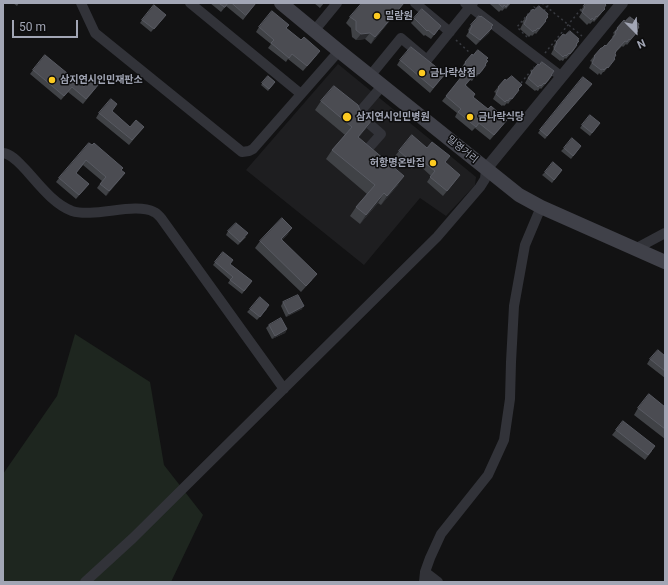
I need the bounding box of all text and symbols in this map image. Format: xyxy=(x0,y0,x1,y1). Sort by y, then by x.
place label: 밀람원 xyxy=(385,10,413,22)
marker: 밀람원 xyxy=(372,11,382,21)
scale bar xyxy=(14,12,80,38)
north arrow xyxy=(616,12,656,52)
text: 50 m xyxy=(19,20,46,34)
text: N xyxy=(635,36,647,51)
place label: 금나락상점 xyxy=(430,67,476,79)
marker: 금나락상점 xyxy=(417,68,427,78)
place label: 삼지연시인민재판소 xyxy=(60,74,143,86)
marker: 삼지연시인민재판소 xyxy=(47,75,57,85)
marker: 삼지연시인민병원 xyxy=(341,111,353,123)
place label: 삼지연시인민병원 xyxy=(356,111,430,123)
place label: 금나락식당 xyxy=(478,111,524,123)
marker: 금나락식당 xyxy=(465,112,475,122)
street label: 밀영거리 xyxy=(444,134,480,166)
place label: 허항명온반집 xyxy=(370,157,425,169)
marker: 허항명온반집 xyxy=(428,158,438,168)

